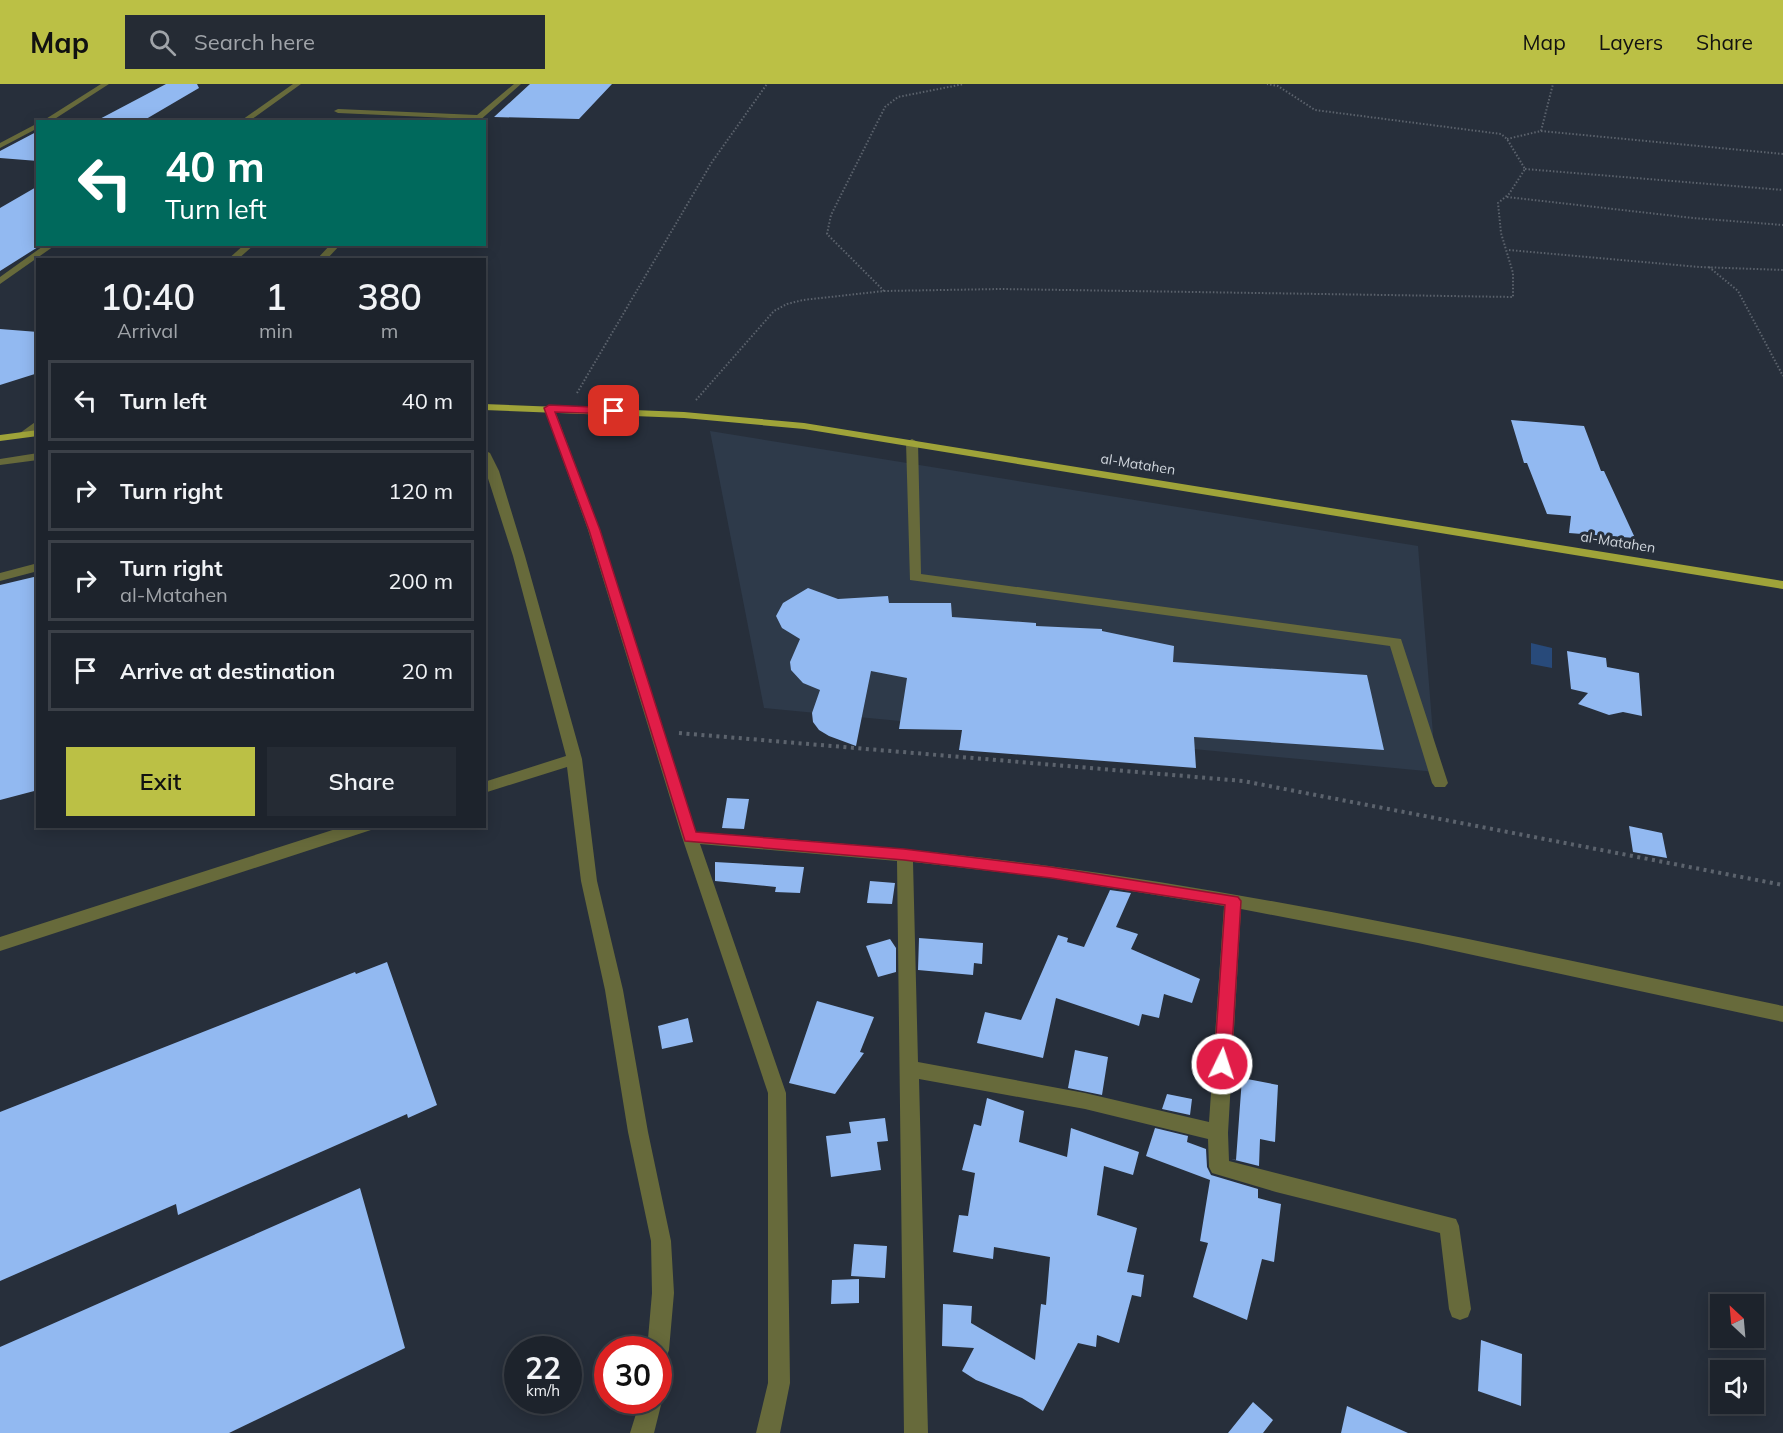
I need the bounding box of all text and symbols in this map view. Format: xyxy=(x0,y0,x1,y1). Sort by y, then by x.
search box xyxy=(125,15,545,69)
text: Map xyxy=(30,25,89,60)
icon: search xyxy=(146,26,179,59)
text: Search here xyxy=(194,28,315,56)
text: Map xyxy=(1523,29,1566,55)
text: Layers xyxy=(1599,29,1663,55)
text: Share xyxy=(1696,29,1753,55)
text: 40 m xyxy=(165,140,265,193)
icon: left xyxy=(66,144,144,222)
text: Turn left xyxy=(165,192,267,226)
text: 10:40 xyxy=(100,274,195,319)
text: 1 xyxy=(265,274,287,319)
text: 380 xyxy=(357,274,422,319)
text: Arrival xyxy=(117,318,178,343)
text: min xyxy=(259,318,293,343)
text: m xyxy=(381,318,398,343)
icon: left xyxy=(69,384,102,417)
pin xyxy=(588,385,639,436)
text: Turn left xyxy=(120,387,207,415)
text: 40 m xyxy=(402,387,453,415)
icon: arrive xyxy=(597,394,630,427)
street label: al-Matahen xyxy=(1099,449,1177,479)
icon: right xyxy=(69,474,102,507)
text: Turn right xyxy=(120,477,223,505)
text: 120 m xyxy=(388,477,453,505)
street label: al-Matahen xyxy=(1579,527,1657,557)
text: Turn right xyxy=(120,554,223,582)
icon: right xyxy=(69,564,102,597)
text: 200 m xyxy=(388,567,453,595)
text: al-Matahen xyxy=(120,582,228,607)
icon: arrive xyxy=(69,654,102,687)
text: Arrive at destination xyxy=(120,657,335,685)
text: 20 m xyxy=(402,657,453,685)
button: Exit xyxy=(66,747,255,816)
button: Share xyxy=(267,747,456,816)
position arrow xyxy=(1190,1032,1254,1096)
north arrow xyxy=(1710,1294,1764,1348)
map controls xyxy=(1710,1294,1764,1414)
speed limit sign: 30 xyxy=(594,1336,672,1414)
text: 22 xyxy=(525,1349,561,1387)
button: sound xyxy=(1710,1360,1764,1414)
text: km/h xyxy=(526,1381,560,1400)

